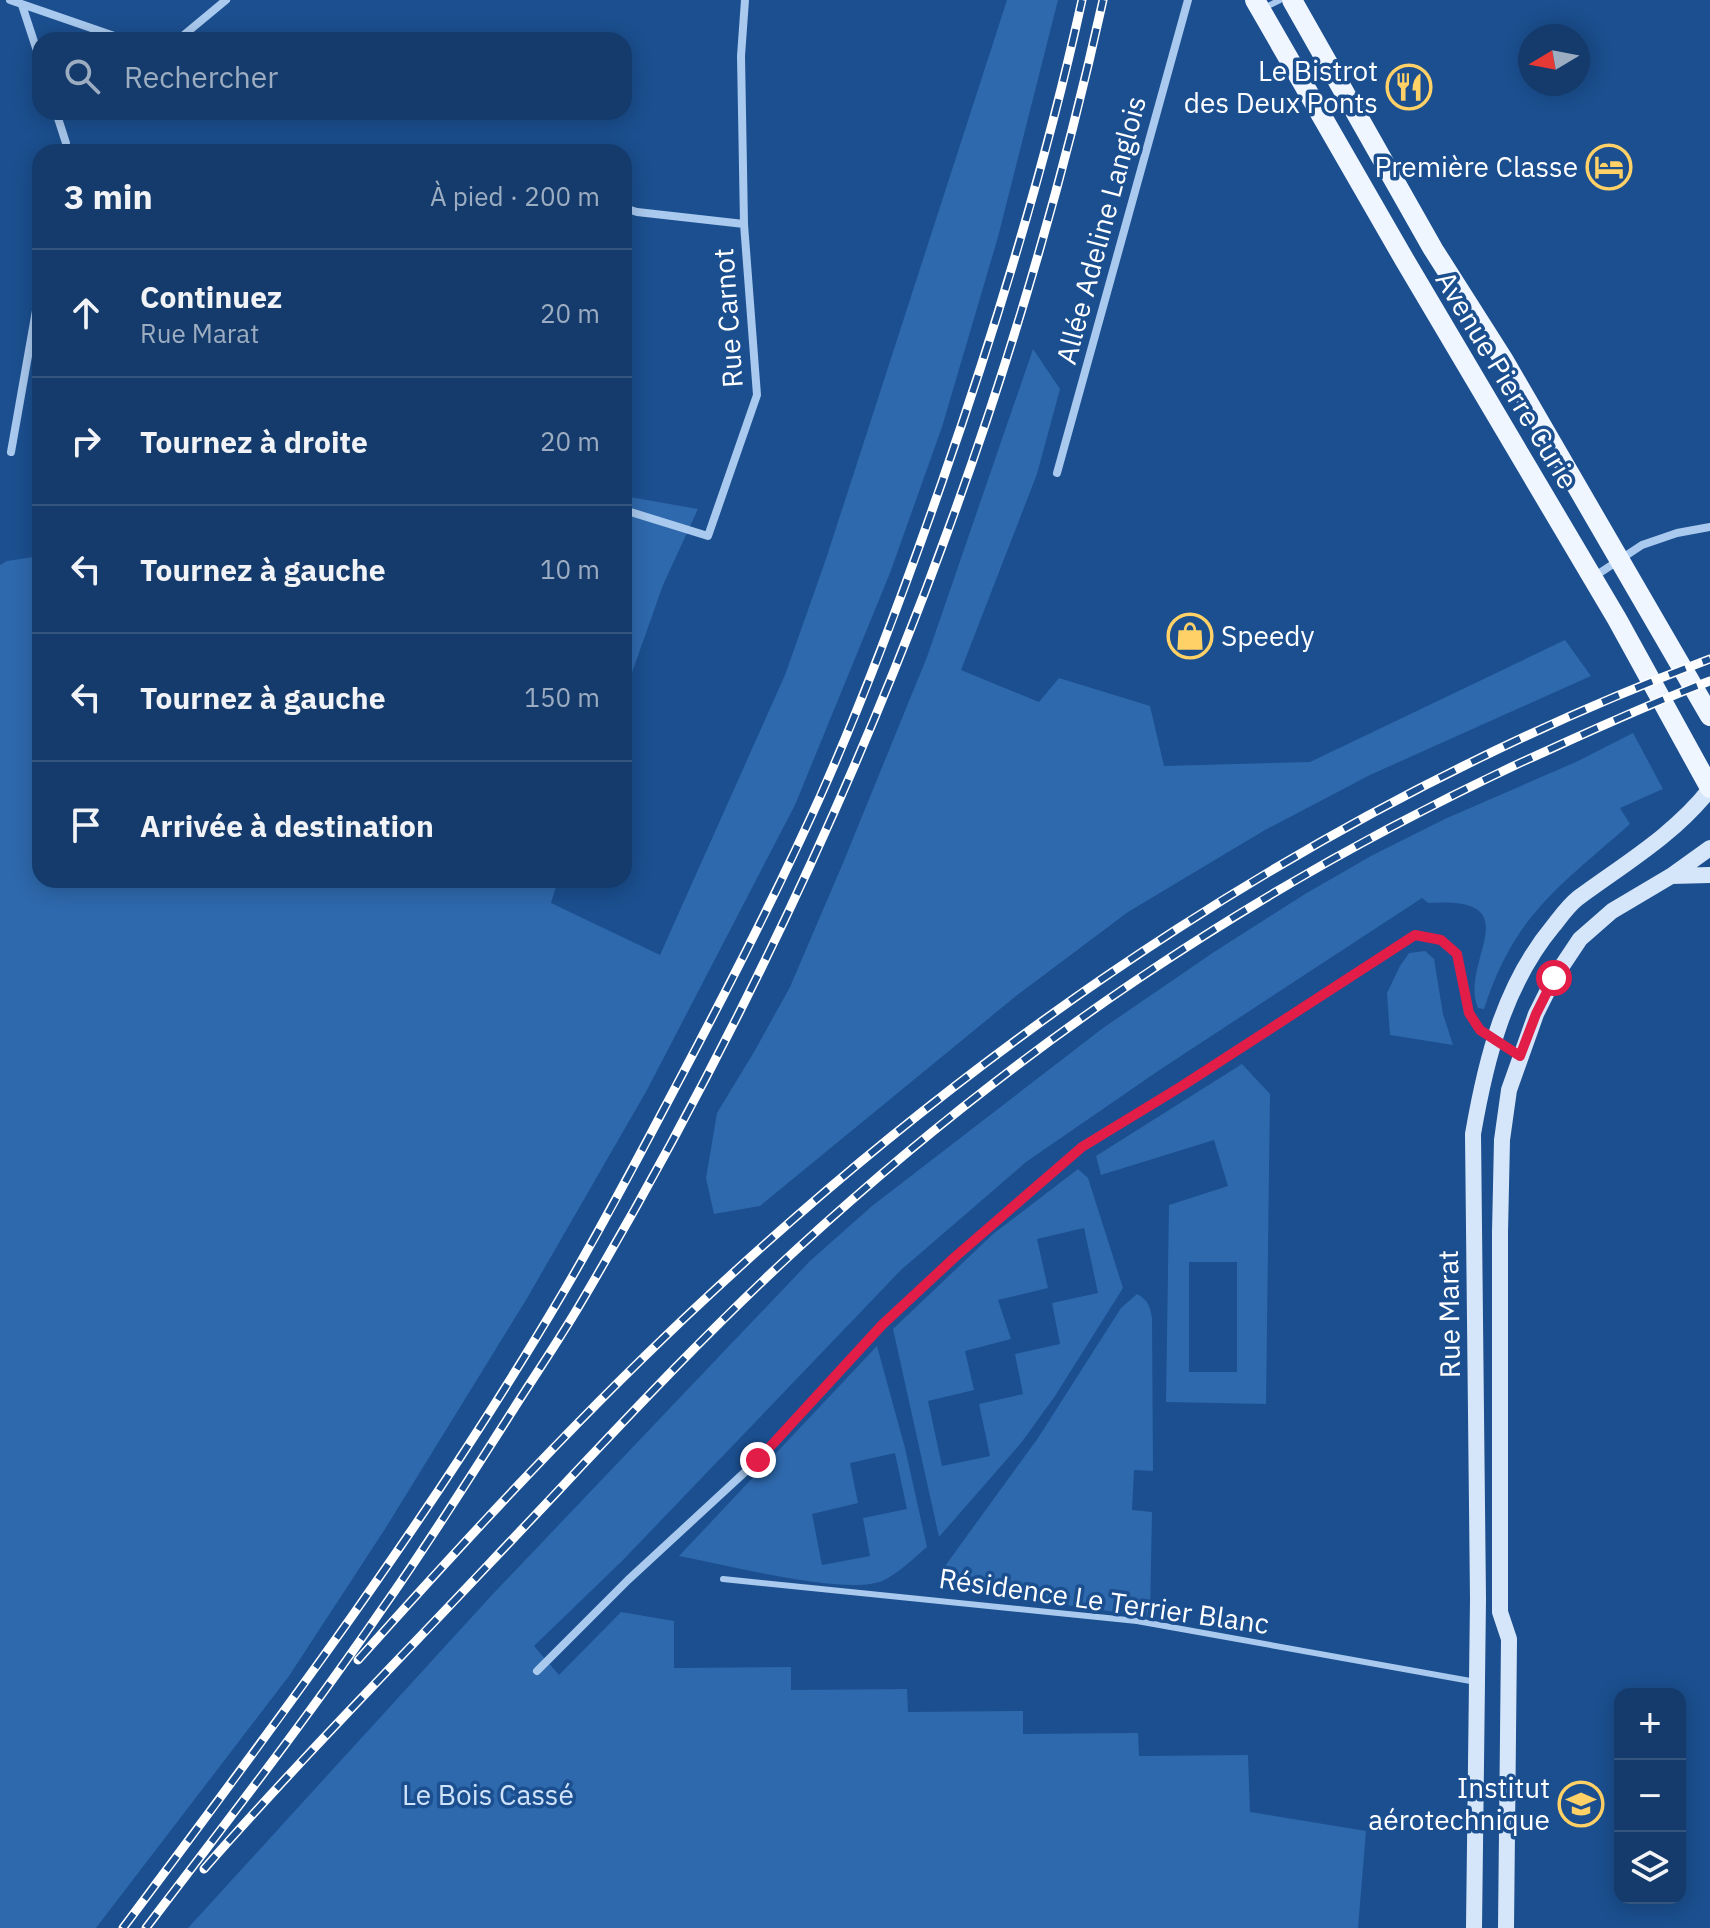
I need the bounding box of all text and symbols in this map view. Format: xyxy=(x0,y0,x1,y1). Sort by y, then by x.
north arrow xyxy=(1518,24,1590,96)
search box xyxy=(32,32,632,120)
place label: Le Bistrot des Deux Ponts xyxy=(1184,52,1378,121)
icon: search xyxy=(60,54,104,98)
text: Rechercher xyxy=(124,57,278,96)
restaurant icon: Le Bistrot des Deux Ponts xyxy=(1385,63,1433,111)
street label: Allée Adeline Langlois xyxy=(1047,92,1154,368)
hotel icon: Première Classe xyxy=(1585,143,1633,191)
place label: Première Classe xyxy=(1374,148,1578,185)
text: 3 min xyxy=(64,174,153,218)
text: À pied · 200 m xyxy=(430,179,600,213)
street label: Rue Carnot xyxy=(704,247,751,389)
street label: Avenue Pierre Curie xyxy=(1428,264,1587,495)
text: Continuez xyxy=(140,277,282,316)
icon: ahead xyxy=(64,291,108,335)
text: 20 m xyxy=(540,296,600,330)
text: Rue Marat xyxy=(140,316,259,350)
icon: right xyxy=(64,419,108,463)
text: Tournez à droite xyxy=(140,422,368,461)
text: 20 m xyxy=(540,424,600,458)
icon: left xyxy=(64,547,108,591)
text: Tournez à gauche xyxy=(140,550,386,589)
text: 10 m xyxy=(540,552,600,586)
shop icon: Speedy xyxy=(1166,612,1214,660)
place label: Speedy xyxy=(1221,617,1314,654)
icon: left xyxy=(64,675,108,719)
text: Tournez à gauche xyxy=(140,678,386,717)
text: 150 m xyxy=(524,680,600,714)
icon: arrive xyxy=(64,803,108,847)
text: Arrivée à destination xyxy=(140,806,434,845)
route start xyxy=(1536,960,1572,996)
street label: Rue Marat xyxy=(1429,1249,1468,1379)
route end xyxy=(740,1442,776,1478)
street label: Résidence Le Terrier Blanc xyxy=(937,1559,1271,1642)
map controls xyxy=(1614,1688,1686,1904)
button: + xyxy=(1614,1688,1686,1760)
button: − xyxy=(1614,1760,1686,1832)
place label: Institut aérotechnique xyxy=(1368,1769,1550,1838)
park label: Le Bois Cassé xyxy=(402,1776,574,1813)
school or university icon: Institut aérotechnique xyxy=(1557,1780,1605,1828)
button: layers xyxy=(1614,1832,1686,1904)

